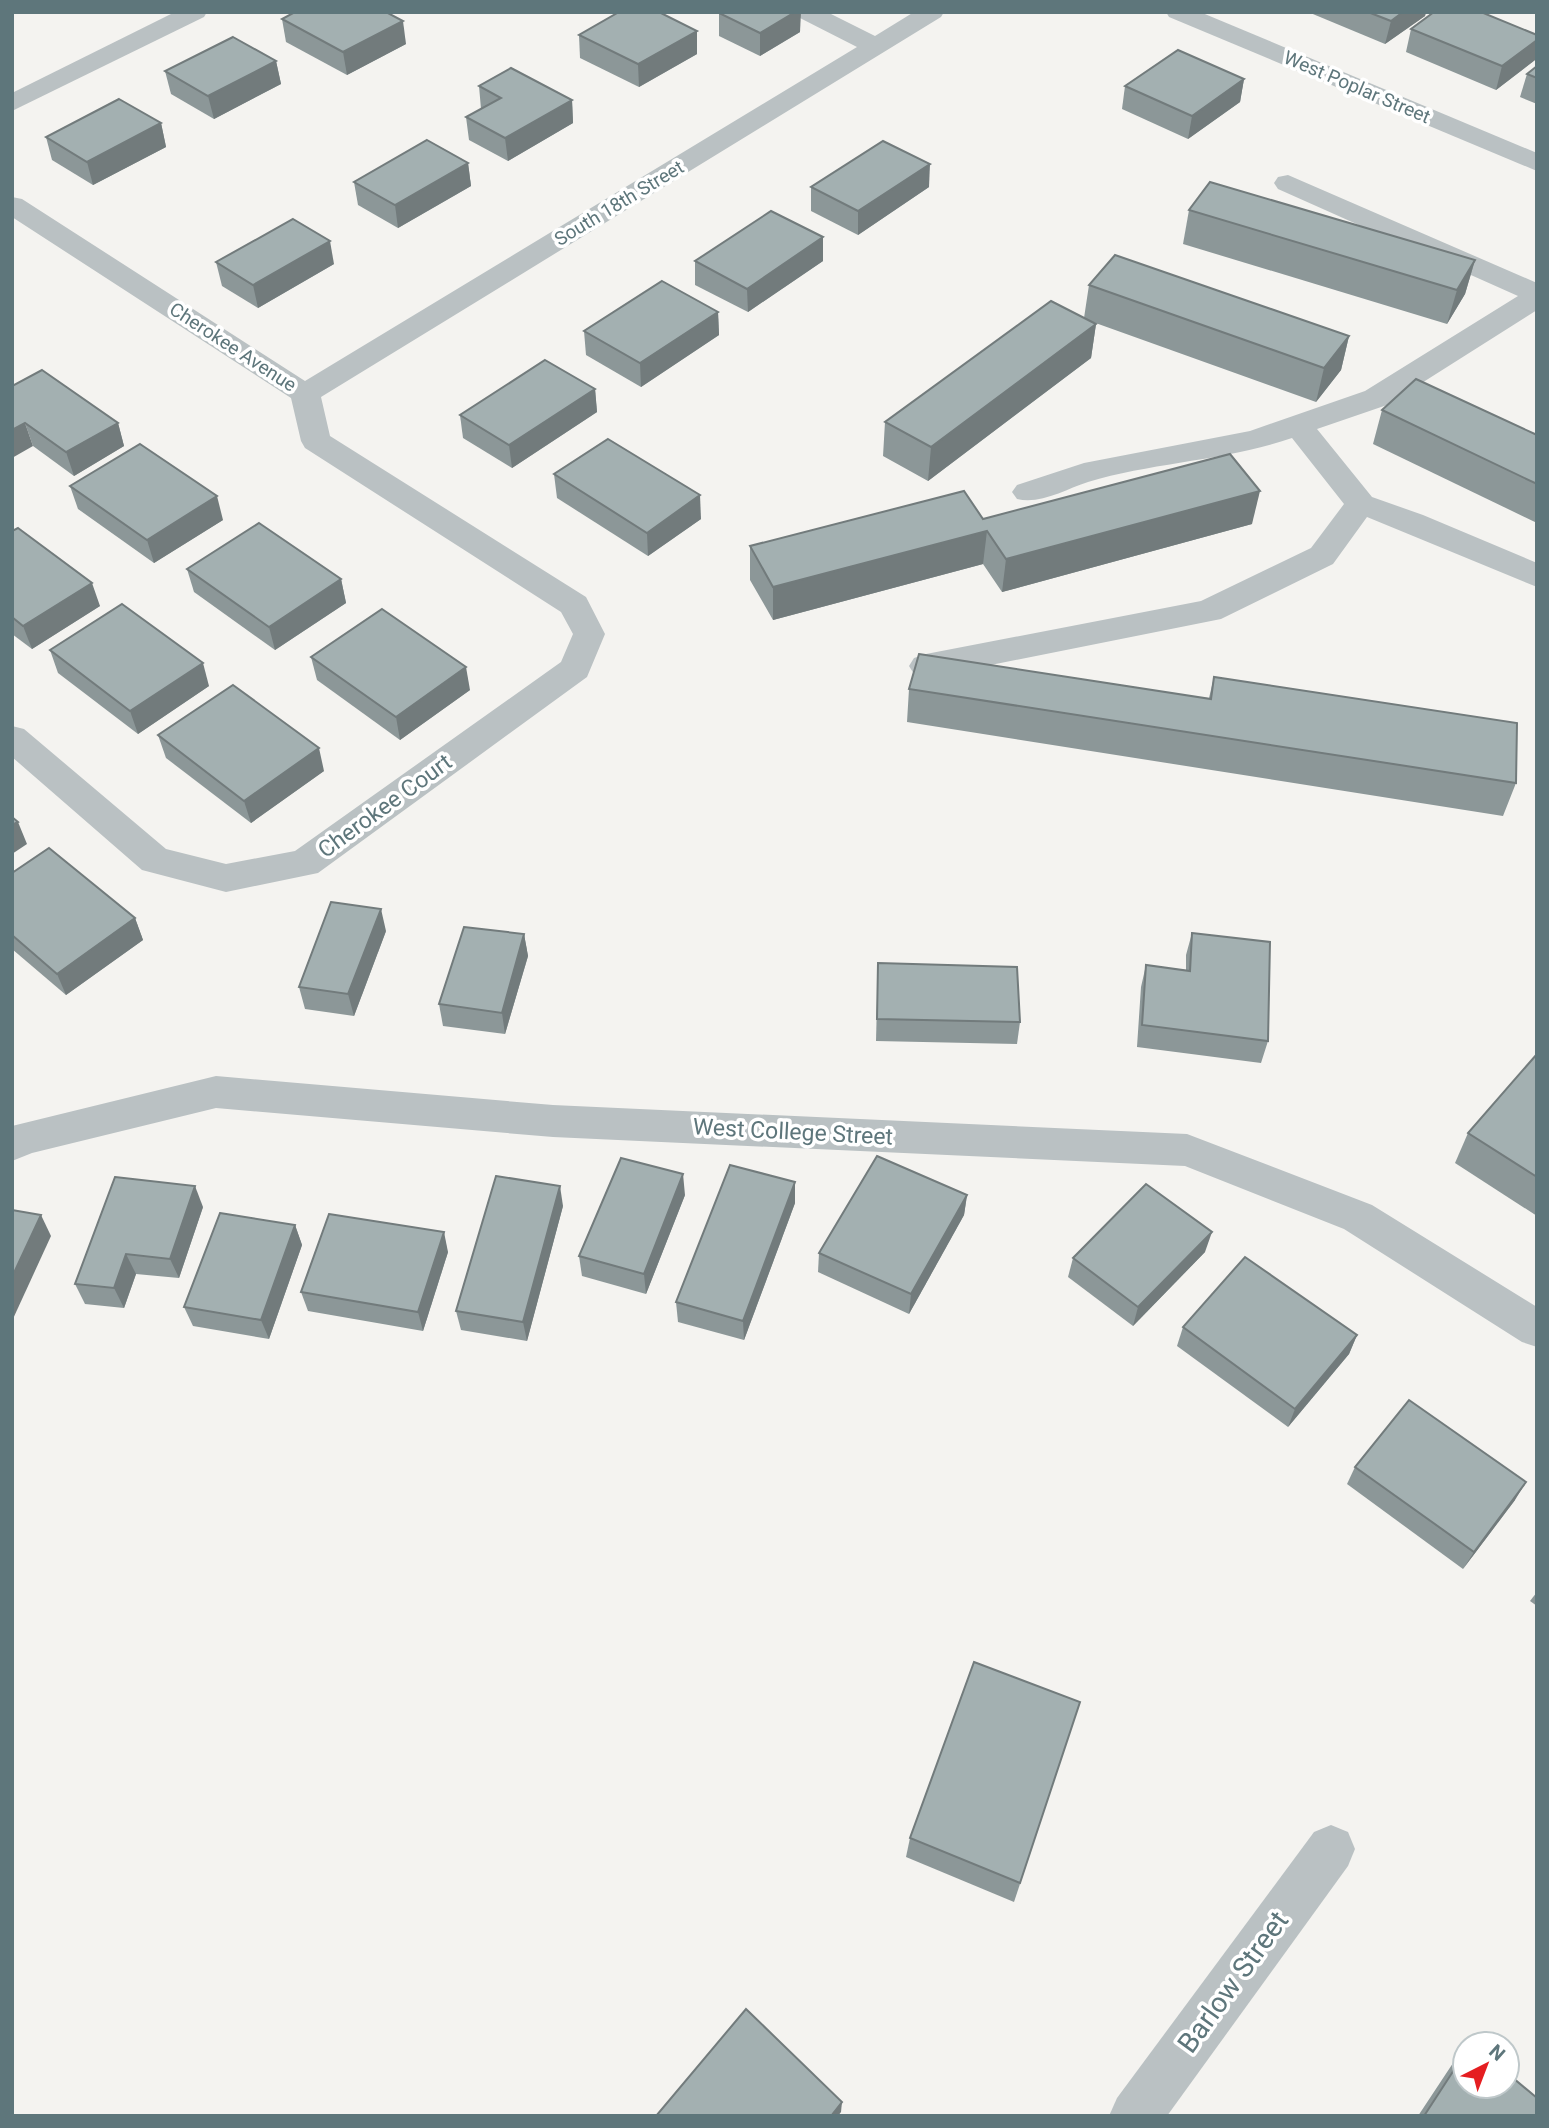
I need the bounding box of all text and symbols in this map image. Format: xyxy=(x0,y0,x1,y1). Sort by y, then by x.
street label: West Poplar Street xyxy=(1280,46,1434,128)
street label: South 18th Street xyxy=(550,155,688,251)
street label: Cherokee Avenue xyxy=(165,297,301,397)
street label: Cherokee Court xyxy=(313,748,457,864)
street label: West College Street xyxy=(692,1113,894,1151)
street label: Barlow Street xyxy=(1171,1905,1295,2059)
north arrow xyxy=(1451,2030,1521,2100)
text: N xyxy=(1484,2040,1510,2066)

